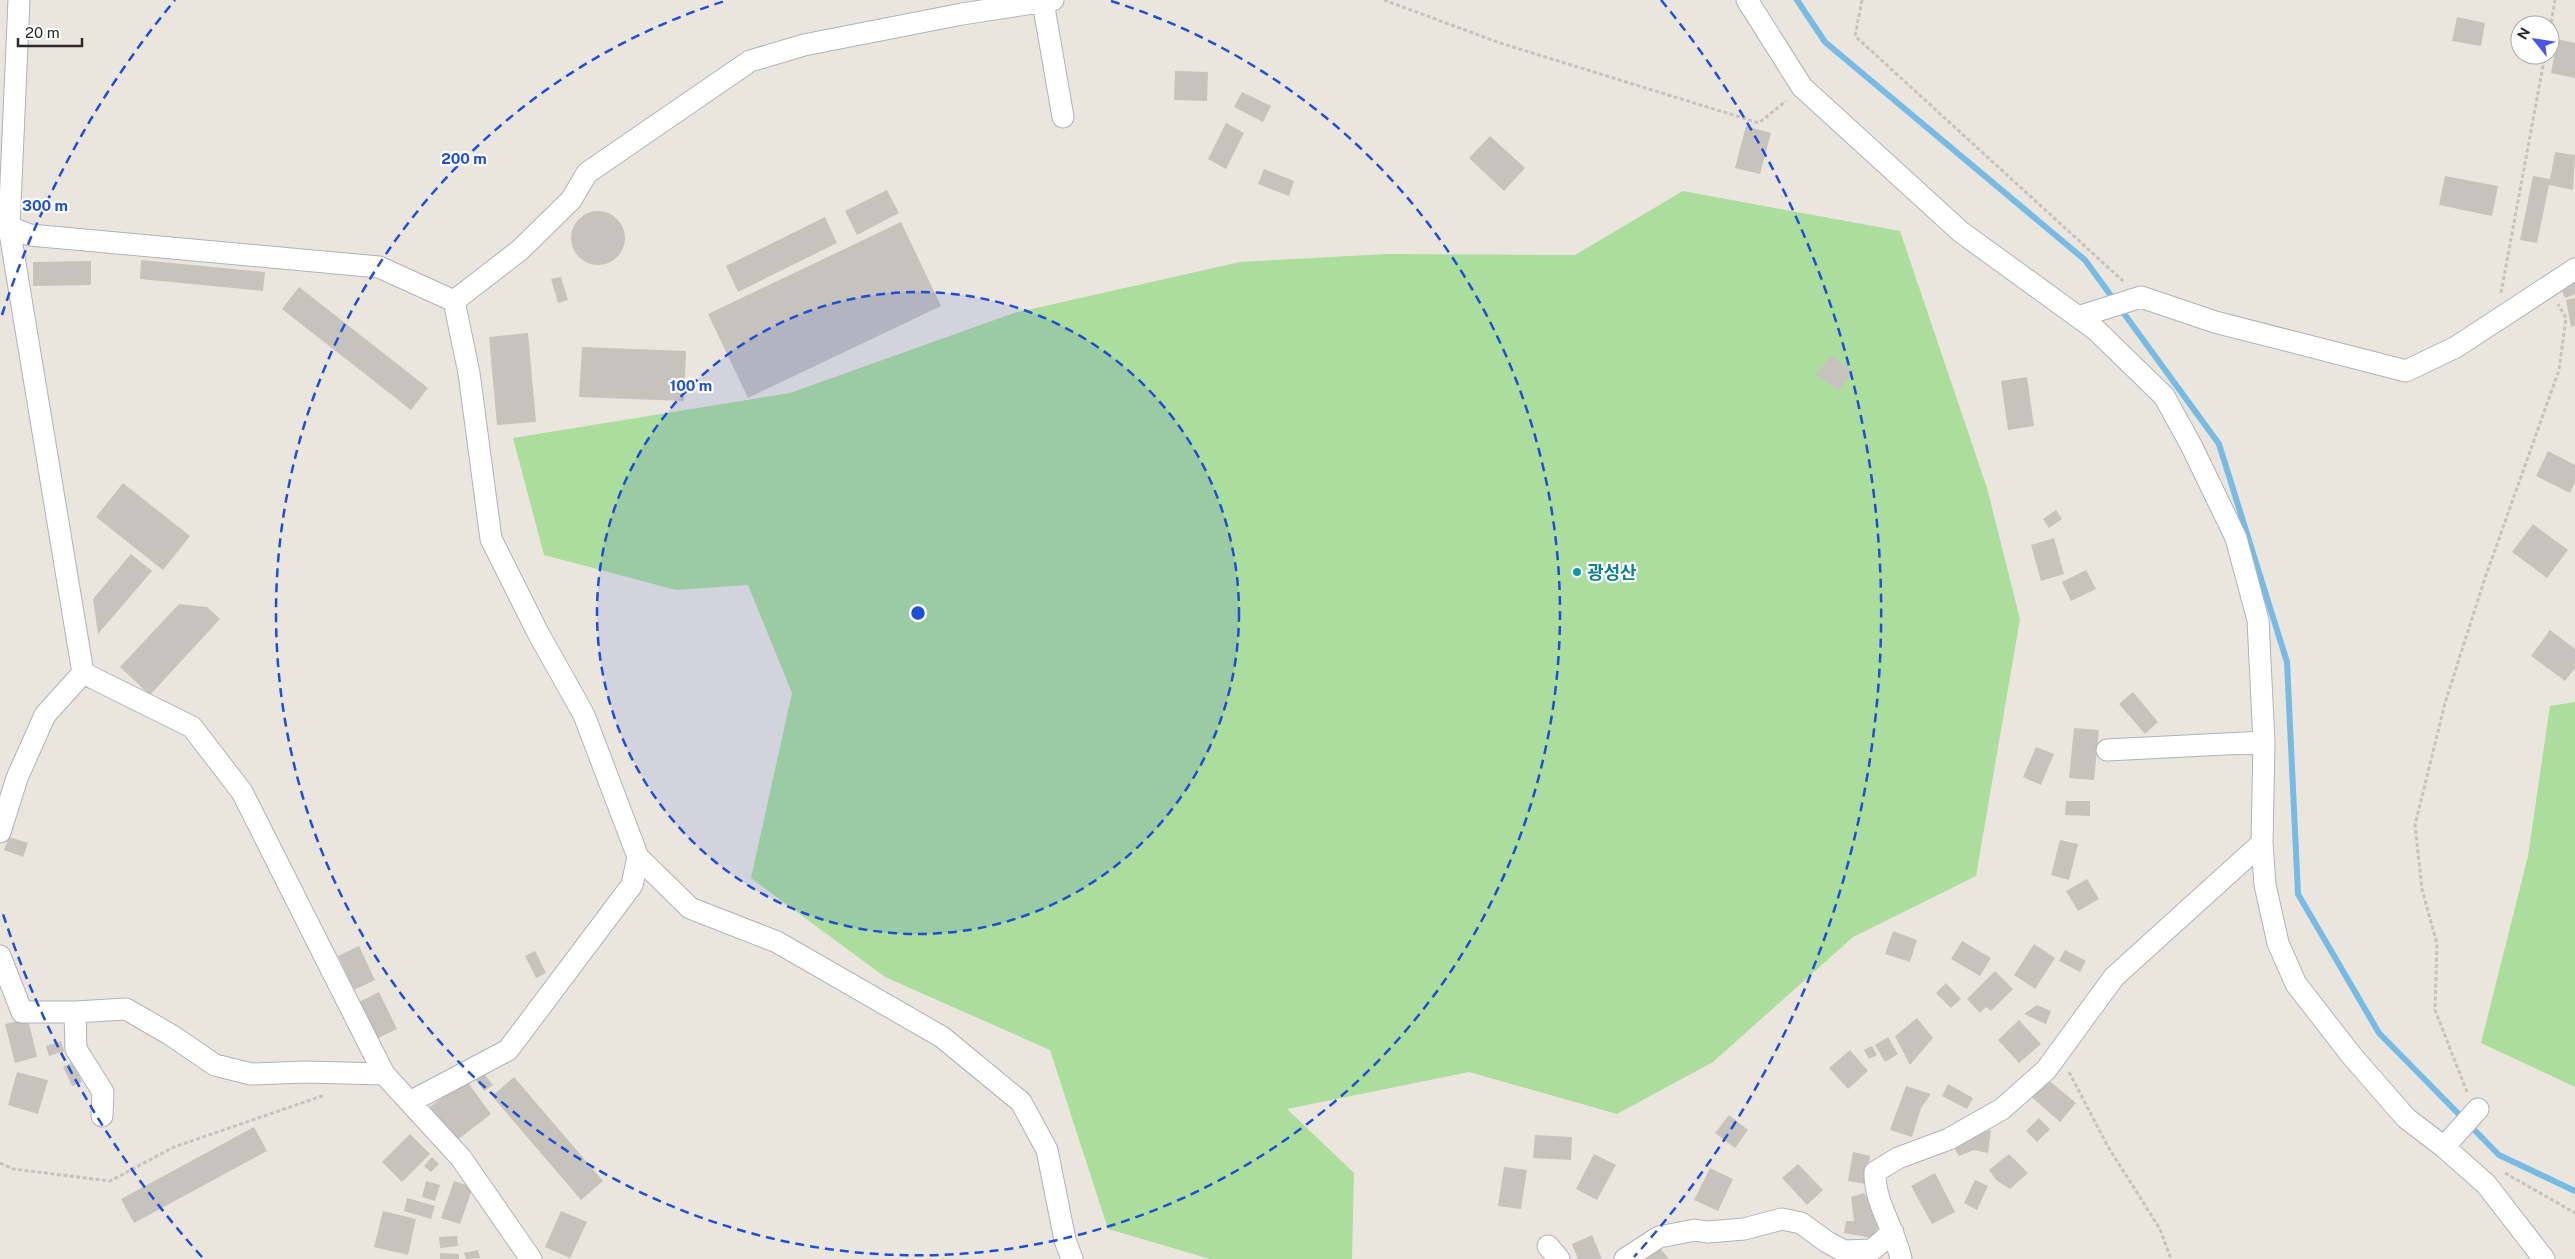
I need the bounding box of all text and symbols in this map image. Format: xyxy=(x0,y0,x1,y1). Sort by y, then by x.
scale bar xyxy=(18,15,81,47)
north arrow xyxy=(2510,15,2560,65)
text: 20 m xyxy=(25,24,60,41)
text: N xyxy=(2514,25,2533,42)
text: 200 m xyxy=(441,150,487,167)
text: 300 m xyxy=(22,197,68,214)
text: 100 m xyxy=(670,377,712,394)
place label: 광성산 xyxy=(1587,562,1637,583)
marker: 광성산 xyxy=(1571,566,1583,578)
centre of rings xyxy=(909,604,927,622)

